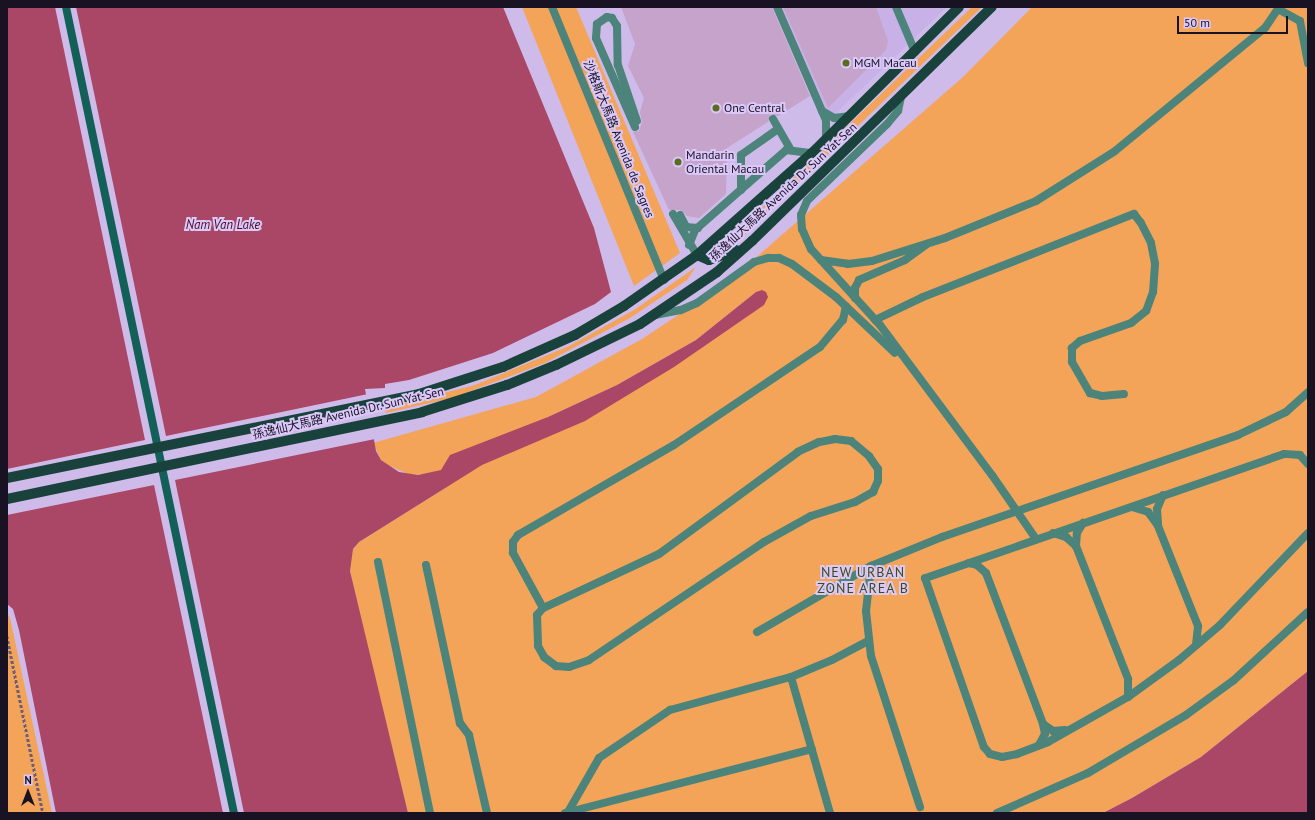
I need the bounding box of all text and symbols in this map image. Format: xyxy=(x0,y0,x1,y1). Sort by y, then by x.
scale bar xyxy=(1179,8,1290,34)
text: 50 m xyxy=(1184,15,1210,30)
place label: MGM Macau xyxy=(854,56,917,70)
street label: 沙格斯大馬路 Avenida de Sagres xyxy=(581,58,657,220)
marker: MGM Macau xyxy=(841,58,851,68)
place label: One Central xyxy=(724,101,785,115)
marker: One Central xyxy=(711,103,721,113)
street label: 孫逸仙大馬路 Avenida Dr. Sun Yat-Sen xyxy=(706,119,860,265)
place label: Mandarin Oriental Macau xyxy=(686,148,764,176)
marker: Mandarin Oriental Macau xyxy=(673,157,683,167)
water label: Nam Van Lake xyxy=(185,217,261,233)
street label: 孫逸仙大馬路 Avenida Dr. Sun Yat-Sen xyxy=(250,384,446,442)
district label: NEW URBAN ZONE AREA B xyxy=(817,564,909,596)
north arrow xyxy=(8,772,48,812)
text: N xyxy=(24,773,32,787)

